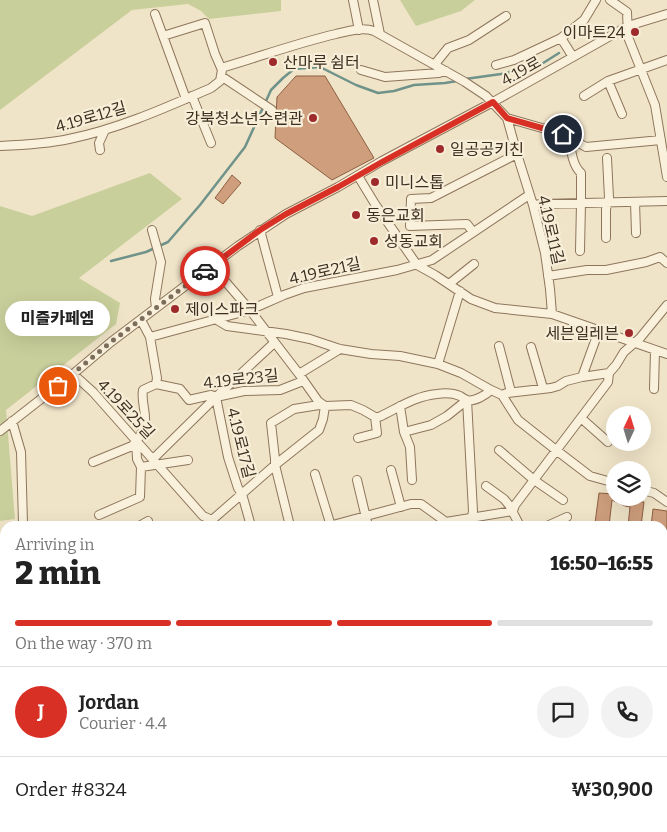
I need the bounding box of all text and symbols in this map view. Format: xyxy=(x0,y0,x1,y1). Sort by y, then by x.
place label: 이마트24 xyxy=(563,23,626,42)
marker: 이마트24 xyxy=(629,26,641,38)
street label: 4.19로 xyxy=(498,52,545,90)
place label: 산마루 쉼터 xyxy=(283,53,360,72)
marker: 산마루 쉼터 xyxy=(267,56,279,68)
street label: 4.19로12길 xyxy=(53,98,129,136)
place label: 강북청소년수련관 xyxy=(185,109,303,128)
marker: 강북청소년수련관 xyxy=(307,112,319,124)
pin xyxy=(542,113,584,155)
icon: home xyxy=(549,120,577,148)
place label: 일공공키친 xyxy=(450,140,524,159)
marker: 일공공키친 xyxy=(434,143,446,155)
place label: 미니스톱 xyxy=(385,173,444,192)
marker: 미니스톱 xyxy=(369,176,381,188)
street label: 4.19로11길 xyxy=(534,193,568,267)
place label: 동은교회 xyxy=(366,206,425,225)
marker: 동은교회 xyxy=(350,209,362,221)
place label: 성동교회 xyxy=(384,232,443,251)
marker: 성동교회 xyxy=(368,235,380,247)
courier xyxy=(180,246,230,296)
street label: 4.19로21길 xyxy=(287,254,363,288)
icon: car xyxy=(191,257,219,285)
place label: 제이스파크 xyxy=(185,300,259,319)
callout: 미즐카페엠 xyxy=(5,301,110,336)
marker: 제이스파크 xyxy=(169,303,181,315)
text: 미즐카페엠 xyxy=(21,309,94,328)
place label: 세븐일레븐 xyxy=(545,324,619,343)
marker: 세븐일레븐 xyxy=(623,327,635,339)
pin xyxy=(37,365,79,407)
street label: 4.19로23길 xyxy=(203,366,279,392)
icon: bag xyxy=(44,372,72,400)
street label: 4.19로25길 xyxy=(94,375,158,443)
street label: 4.19로17길 xyxy=(223,406,259,480)
north arrow xyxy=(606,406,651,451)
map controls xyxy=(606,406,651,506)
button: layers xyxy=(606,461,651,506)
text: Arriving in xyxy=(15,535,94,554)
text: 16:50–16:55 xyxy=(550,552,653,575)
text: 2 min xyxy=(15,554,101,592)
text: On the way · 370 m xyxy=(15,634,152,653)
button: chat xyxy=(537,686,589,738)
button: phone xyxy=(601,686,653,738)
text: Jordan xyxy=(79,691,139,714)
text: J xyxy=(38,700,44,723)
text: Courier · 4.4 xyxy=(79,714,167,733)
text: Order #8324 xyxy=(15,778,127,801)
text: ₩30,900 xyxy=(572,778,653,801)

